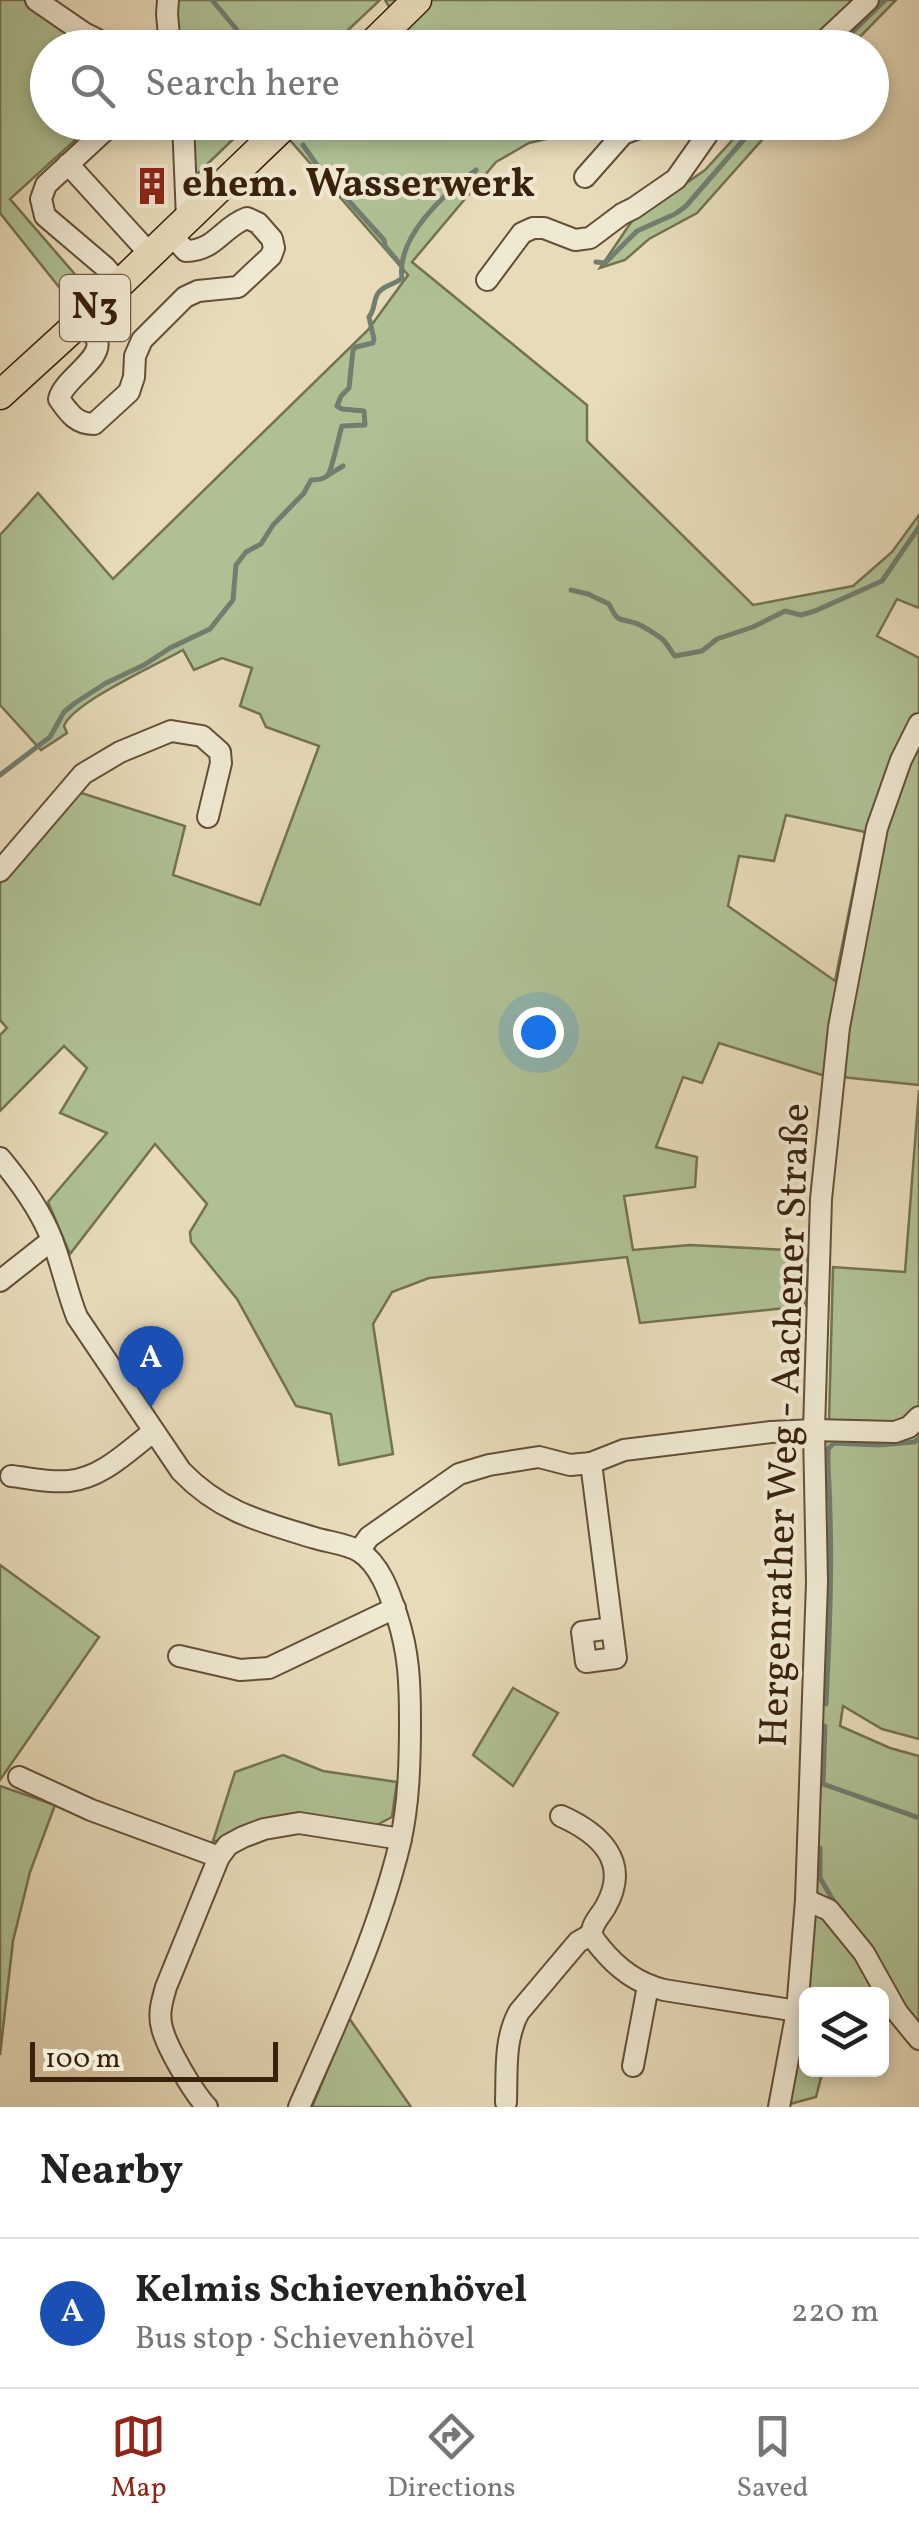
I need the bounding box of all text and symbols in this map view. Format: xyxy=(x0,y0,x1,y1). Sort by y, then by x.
search box xyxy=(30,30,889,140)
icon: search xyxy=(65,58,120,113)
text: Search here xyxy=(145,59,340,112)
place label: ehem. Wasserwerk xyxy=(182,158,535,214)
building icon: ehem. Wasserwerk xyxy=(131,165,173,207)
road number: N3 xyxy=(60,275,130,341)
your location xyxy=(513,1007,564,1058)
street label: Hergenrather Weg - Aachener Straße xyxy=(748,1102,826,1748)
pin: A xyxy=(118,1326,184,1408)
map controls xyxy=(799,1987,889,2077)
button: layers xyxy=(799,1987,889,2077)
scale bar xyxy=(30,2037,278,2082)
text: 100 m xyxy=(45,2040,120,2079)
text: Nearby xyxy=(40,2143,183,2202)
text: Kelmis Schievenhövel xyxy=(135,2265,527,2318)
text: A xyxy=(61,2291,84,2335)
text: 220 m xyxy=(791,2291,879,2335)
text: Bus stop · Schievenhövel xyxy=(135,2318,475,2362)
tab: Map xyxy=(110,2409,166,2508)
tab: Directions xyxy=(387,2409,516,2508)
tab: Saved xyxy=(736,2409,809,2508)

